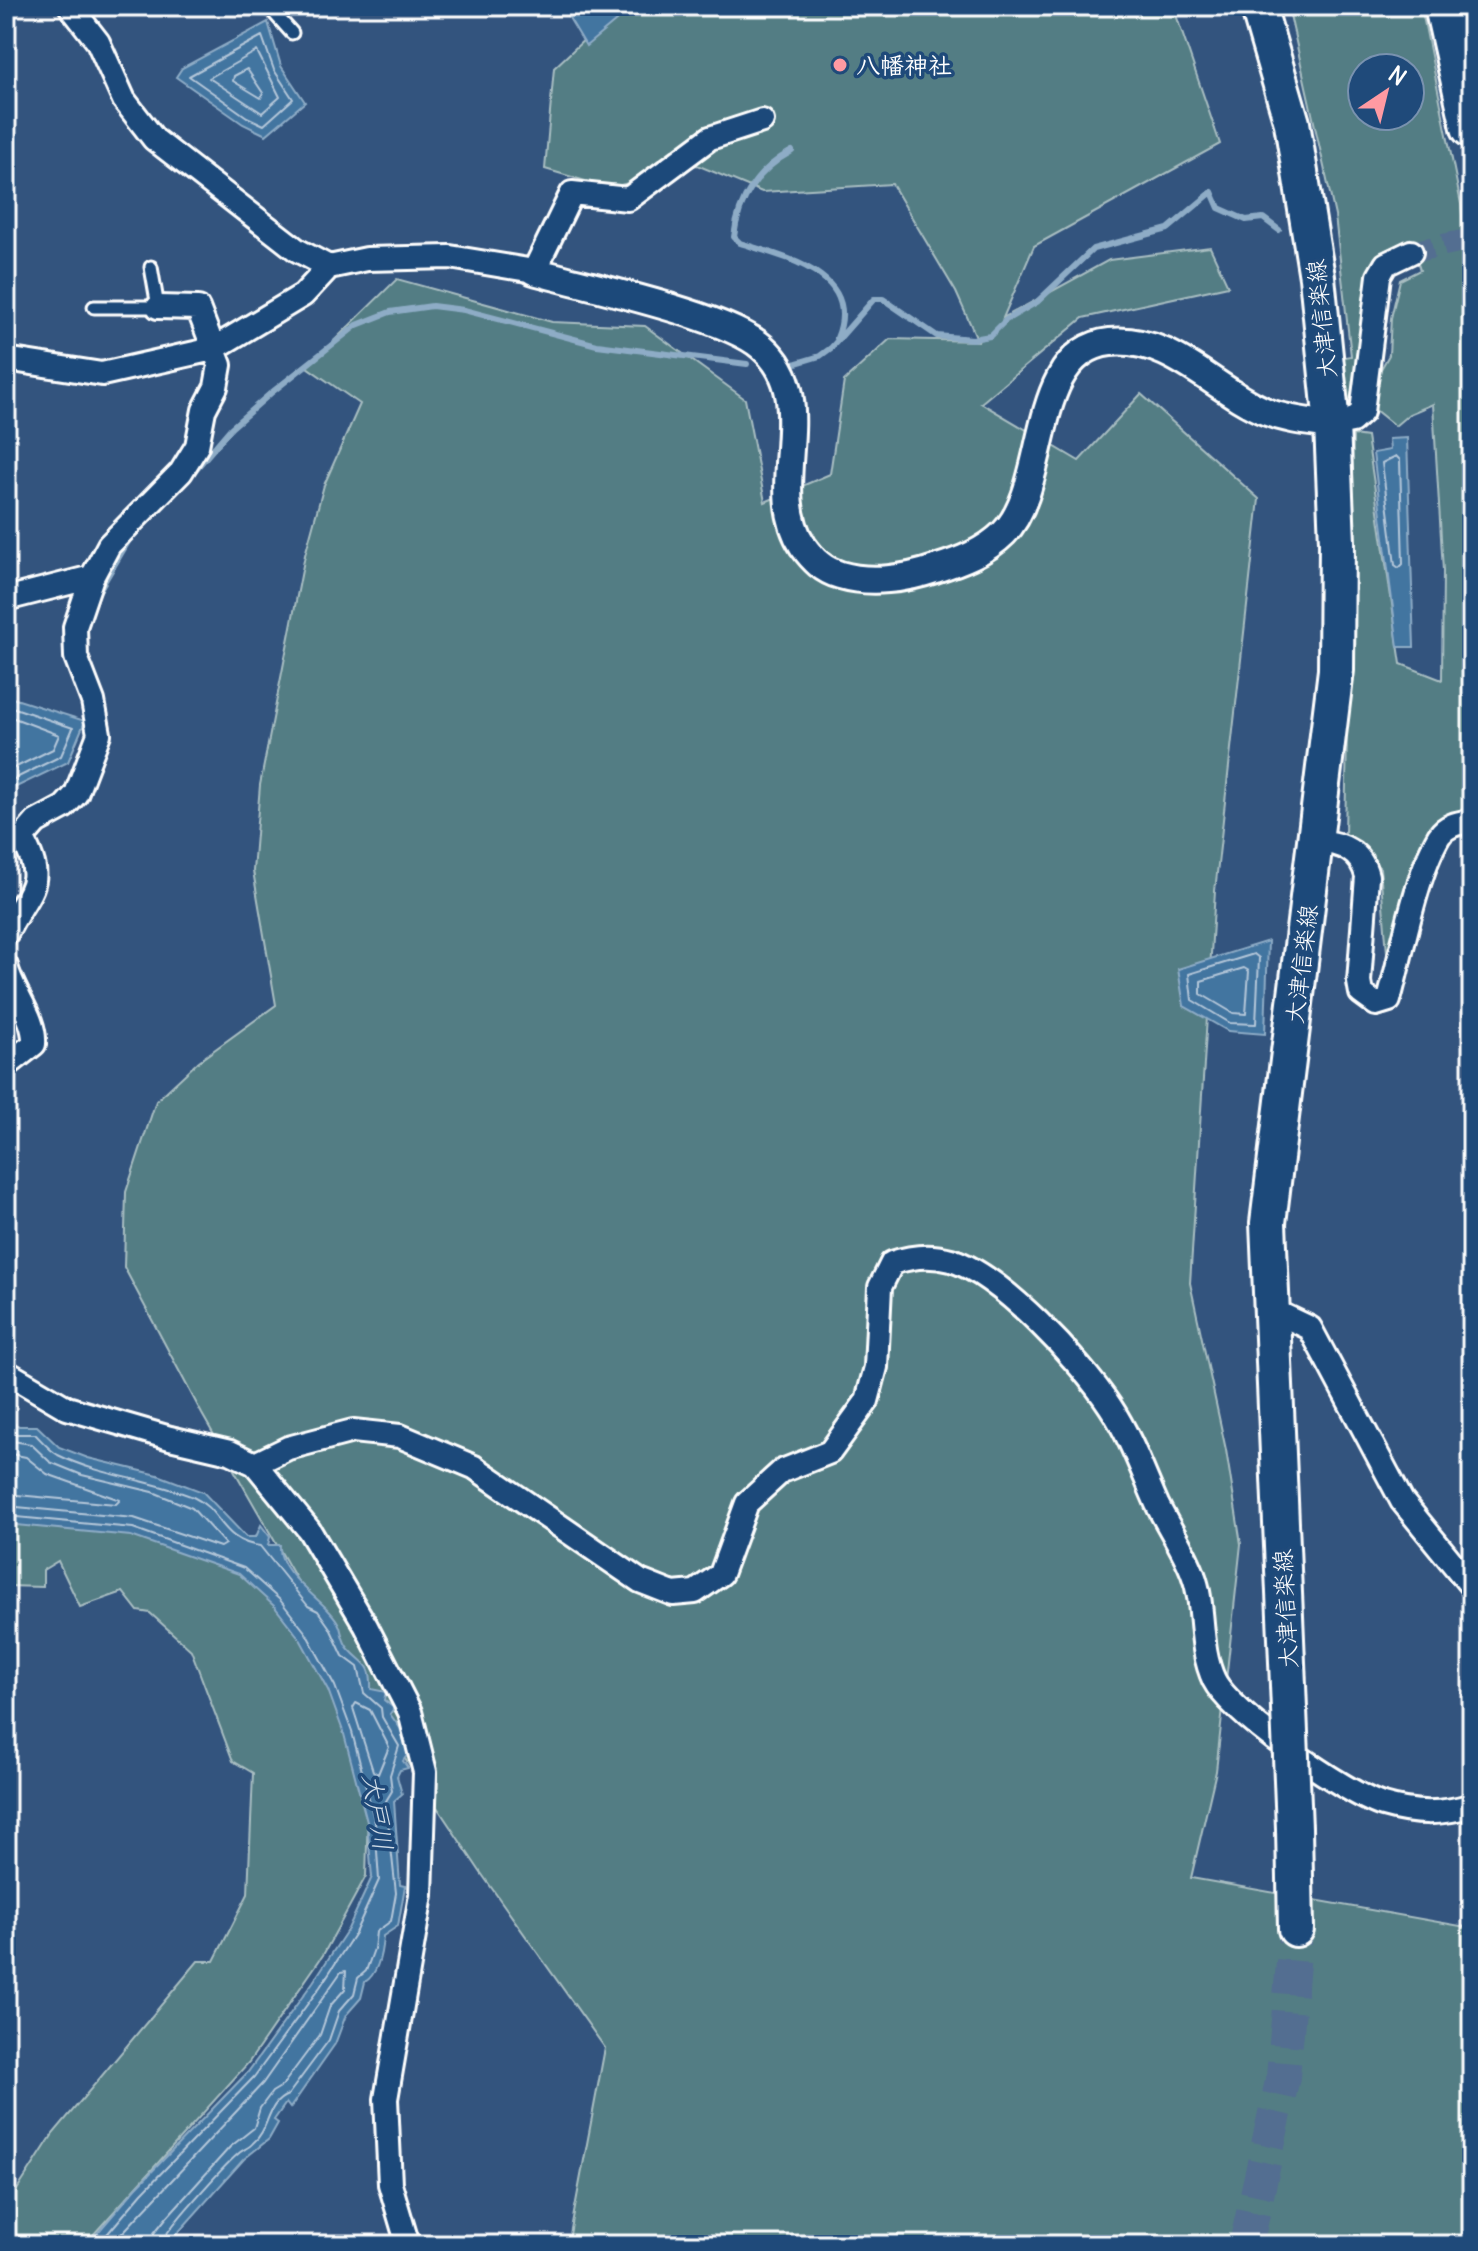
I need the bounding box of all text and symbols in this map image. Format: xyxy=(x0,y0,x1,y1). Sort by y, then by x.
place label: 八幡神社 xyxy=(856,50,952,80)
north arrow xyxy=(1346,52,1426,132)
marker: 八幡神社 xyxy=(831,56,849,74)
text: N xyxy=(1383,60,1412,91)
street label: 大津信楽線 xyxy=(1300,258,1342,380)
street label: 大津信楽線 xyxy=(1279,903,1323,1025)
street label: 大津信楽線 xyxy=(1267,1548,1303,1670)
water label: 大戸川 xyxy=(356,1771,400,1853)

